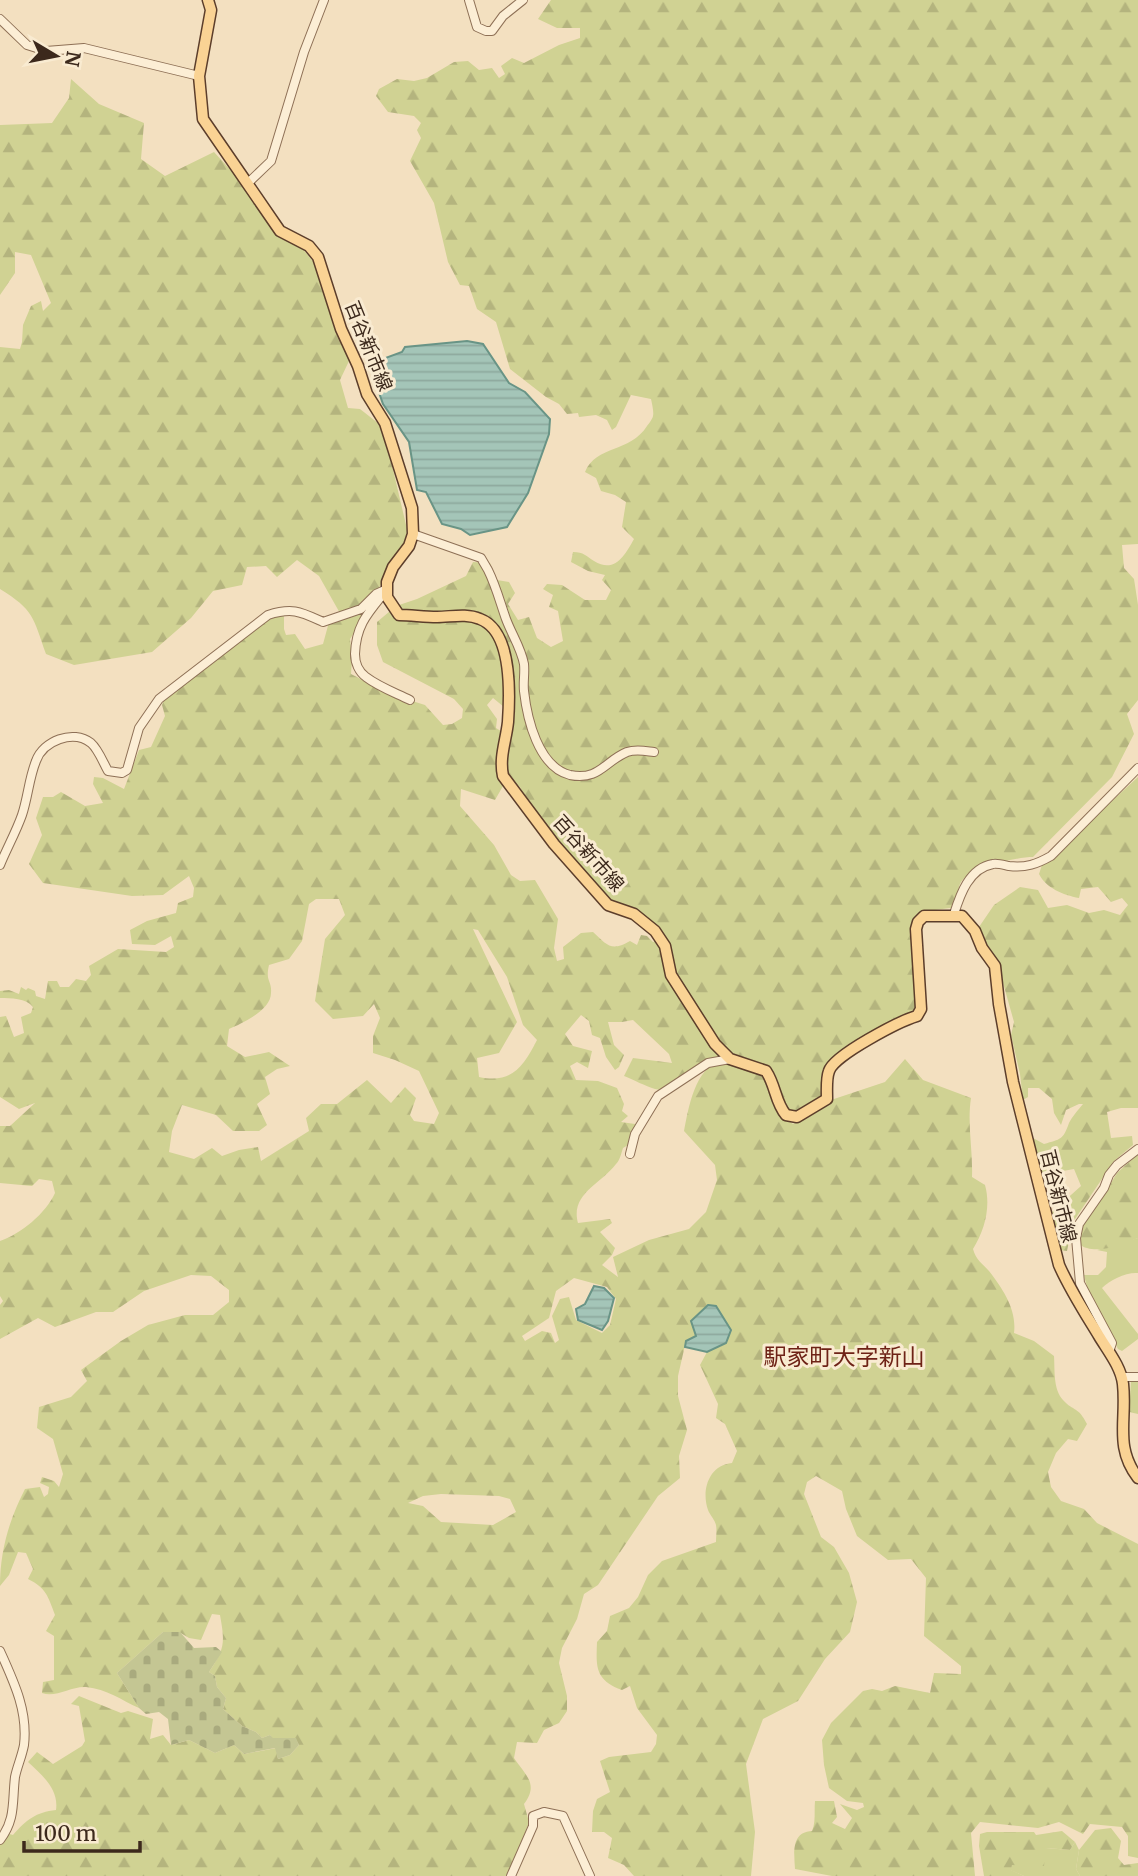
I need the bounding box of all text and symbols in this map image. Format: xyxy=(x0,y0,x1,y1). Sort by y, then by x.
north arrow xyxy=(21,21,91,91)
text: N xyxy=(60,49,86,68)
street label: 百谷新市線 xyxy=(340,297,398,395)
street label: 百谷新市線 xyxy=(548,810,630,896)
street label: 百谷新市線 xyxy=(1036,1147,1082,1245)
district label: 駅家町大字新山 xyxy=(764,1342,925,1371)
scale bar xyxy=(24,1810,140,1854)
text: 100 m xyxy=(35,1820,97,1847)

